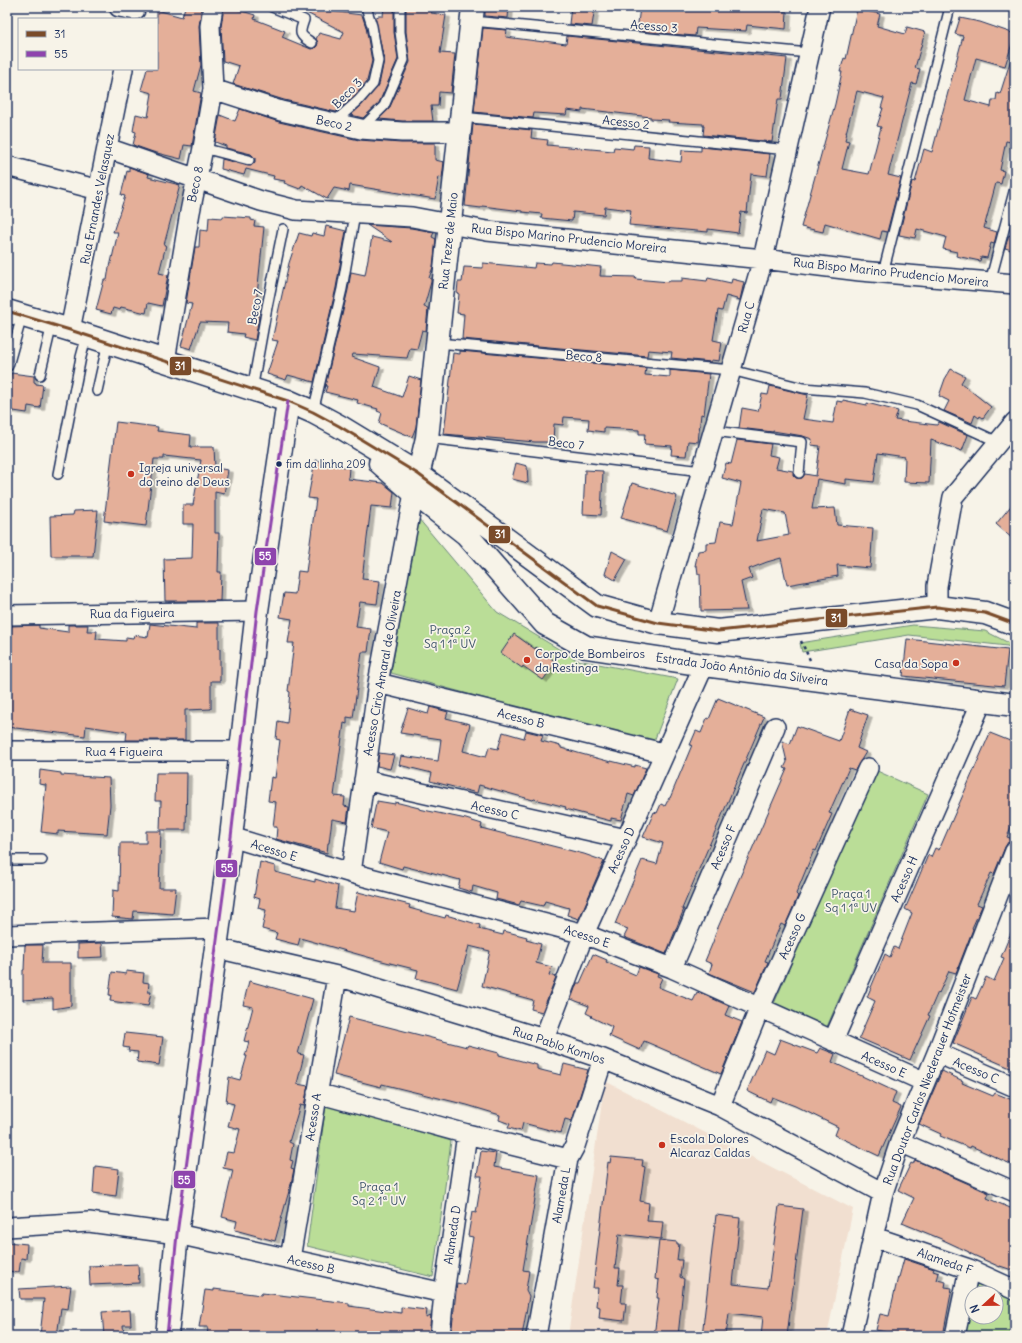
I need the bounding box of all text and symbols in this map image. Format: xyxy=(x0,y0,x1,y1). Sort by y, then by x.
street label: Acesso 3 xyxy=(630,16,678,36)
legend xyxy=(18,18,158,70)
text: 31 xyxy=(54,26,65,41)
text: 55 xyxy=(54,46,68,61)
street label: Beco 3 xyxy=(329,75,365,111)
street label: Beco 2 xyxy=(315,112,354,134)
street label: Acesso 2 xyxy=(602,112,651,132)
street label: Rua Ernandes Velasquez xyxy=(77,132,117,266)
street label: Beco 8 xyxy=(184,164,206,204)
street label: Rua Treze de Maio xyxy=(435,191,461,290)
street label: Rua Bispo Marino Prudencio Moreira xyxy=(470,220,668,256)
street label: Rua Bispo Marino Prudencio Moreira xyxy=(792,254,990,290)
street label: Beco 7 xyxy=(244,288,266,326)
street label: Rua C xyxy=(734,299,758,335)
street label: Beco 8 xyxy=(565,347,603,365)
line badge: 31 xyxy=(169,356,192,376)
text: 31 xyxy=(175,359,185,373)
street label: Beco 7 xyxy=(547,433,585,453)
place label: fim da linha 209 xyxy=(286,457,366,471)
marker: fim da linha 209 xyxy=(274,459,284,469)
place label: Igreja universal do reino de Deus xyxy=(139,460,230,489)
marker: Igreja universal do reino de Deus xyxy=(126,469,136,479)
line badge: 31 xyxy=(488,525,511,544)
text: 31 xyxy=(495,527,505,541)
line badge: 55 xyxy=(254,547,277,566)
text: 55 xyxy=(259,549,271,563)
street label: Acesso Cirio Amaral de Oliveira xyxy=(360,589,404,757)
street label: Rua da Figueira xyxy=(89,605,175,621)
line badge: 31 xyxy=(825,608,848,628)
text: 31 xyxy=(831,611,841,625)
park label: Praça 2 Sq 1 1ª UV xyxy=(424,622,477,651)
place label: Corpo de Bombeiros da Restinga xyxy=(535,646,645,675)
street label: Estrada João Antônio da Silveira xyxy=(655,649,829,689)
marker: Corpo de Bombeiros da Restinga xyxy=(522,655,532,665)
place label: Casa da Sopa xyxy=(874,656,948,671)
marker: Casa da Sopa xyxy=(951,658,961,668)
street label: Acesso B xyxy=(496,705,546,731)
street label: Rua 4 Figueira xyxy=(85,744,163,759)
street label: Acesso C xyxy=(470,797,520,823)
street label: Acesso F xyxy=(707,822,739,872)
street label: Acesso D xyxy=(604,825,638,875)
street label: Acesso E xyxy=(249,836,299,864)
street label: Acesso H xyxy=(887,853,921,905)
line badge: 55 xyxy=(215,859,238,878)
text: 55 xyxy=(221,861,233,875)
park label: Praça 1 Sq 1 1ª UV xyxy=(825,886,878,915)
street label: Acesso G xyxy=(775,910,809,962)
street label: Acesso E xyxy=(562,922,612,950)
street label: Rua Doutor Carlos Niederauer Hofmeister xyxy=(880,971,974,1187)
street label: Rua Pablo Komlos xyxy=(511,1023,607,1067)
street label: Acesso E xyxy=(859,1047,909,1081)
street label: Acesso C xyxy=(951,1054,1001,1086)
street label: Acesso A xyxy=(302,1092,324,1142)
place label: Escola Dolores Alcaraz Caldas xyxy=(670,1131,750,1160)
marker: Escola Dolores Alcaraz Caldas xyxy=(657,1140,667,1150)
street label: Alameda L xyxy=(549,1165,573,1225)
line badge: 55 xyxy=(173,1170,196,1189)
text: 55 xyxy=(178,1173,190,1187)
park label: Praça 1 Sq 2 1ª UV xyxy=(352,1179,406,1208)
street label: Alameda D xyxy=(440,1204,464,1266)
street label: Alameda F xyxy=(915,1245,975,1278)
street label: Acesso B xyxy=(286,1251,336,1277)
north arrow xyxy=(964,1285,1004,1325)
text: N xyxy=(967,1303,983,1315)

